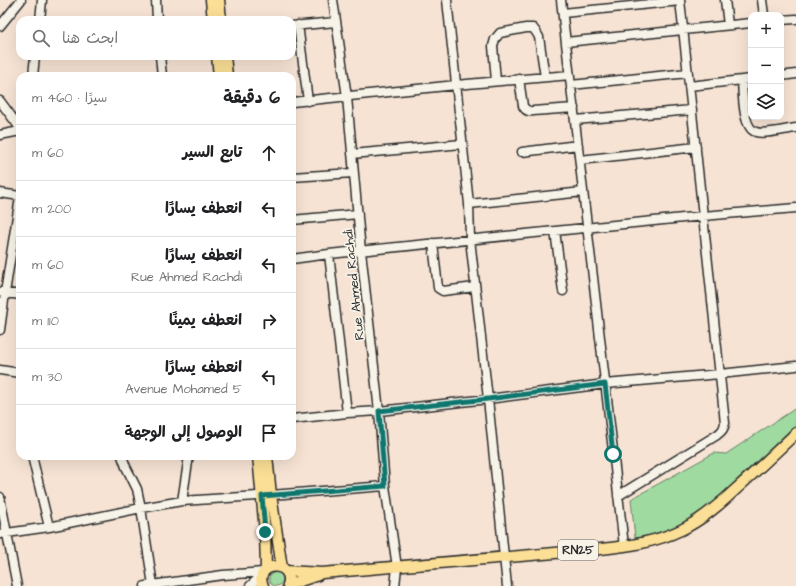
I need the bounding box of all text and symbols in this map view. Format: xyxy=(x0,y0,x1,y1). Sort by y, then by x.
map controls xyxy=(748,12,784,120)
button: + xyxy=(748,12,784,48)
search box xyxy=(16,16,296,60)
icon: search xyxy=(30,27,52,49)
text: ابحث هنا xyxy=(62,28,118,49)
button: − xyxy=(748,48,784,84)
button: layers xyxy=(748,84,784,120)
text: 6 دقيقة xyxy=(223,86,280,110)
text: سيرًا · 460 m xyxy=(32,89,107,107)
text: تابع السير xyxy=(183,142,242,163)
icon: ahead xyxy=(258,142,280,164)
text: 60 m xyxy=(32,144,64,162)
text: انعطف يسارًا xyxy=(165,198,242,219)
icon: left xyxy=(258,198,280,220)
text: 200 m xyxy=(32,200,71,218)
street label: Rue Ahmed Rachdi xyxy=(339,229,369,341)
text: انعطف يسارًا xyxy=(165,245,242,266)
icon: left xyxy=(258,254,280,276)
text: 60 m xyxy=(32,256,64,274)
text: Rue Ahmed Rachdi xyxy=(131,268,242,286)
text: انعطف يمينًا xyxy=(169,310,242,331)
icon: right xyxy=(258,310,280,332)
text: 110 m xyxy=(32,312,59,330)
text: انعطف يسارًا xyxy=(165,357,242,378)
icon: left xyxy=(258,366,280,388)
text: 30 m xyxy=(32,368,62,386)
text: Avenue Mohamed 5 xyxy=(125,380,242,398)
text: الوصول إلى الوجهة xyxy=(125,422,242,443)
icon: arrive xyxy=(258,422,280,444)
route start xyxy=(604,445,622,463)
route end xyxy=(256,523,274,541)
road number: RN25 xyxy=(558,540,598,560)

